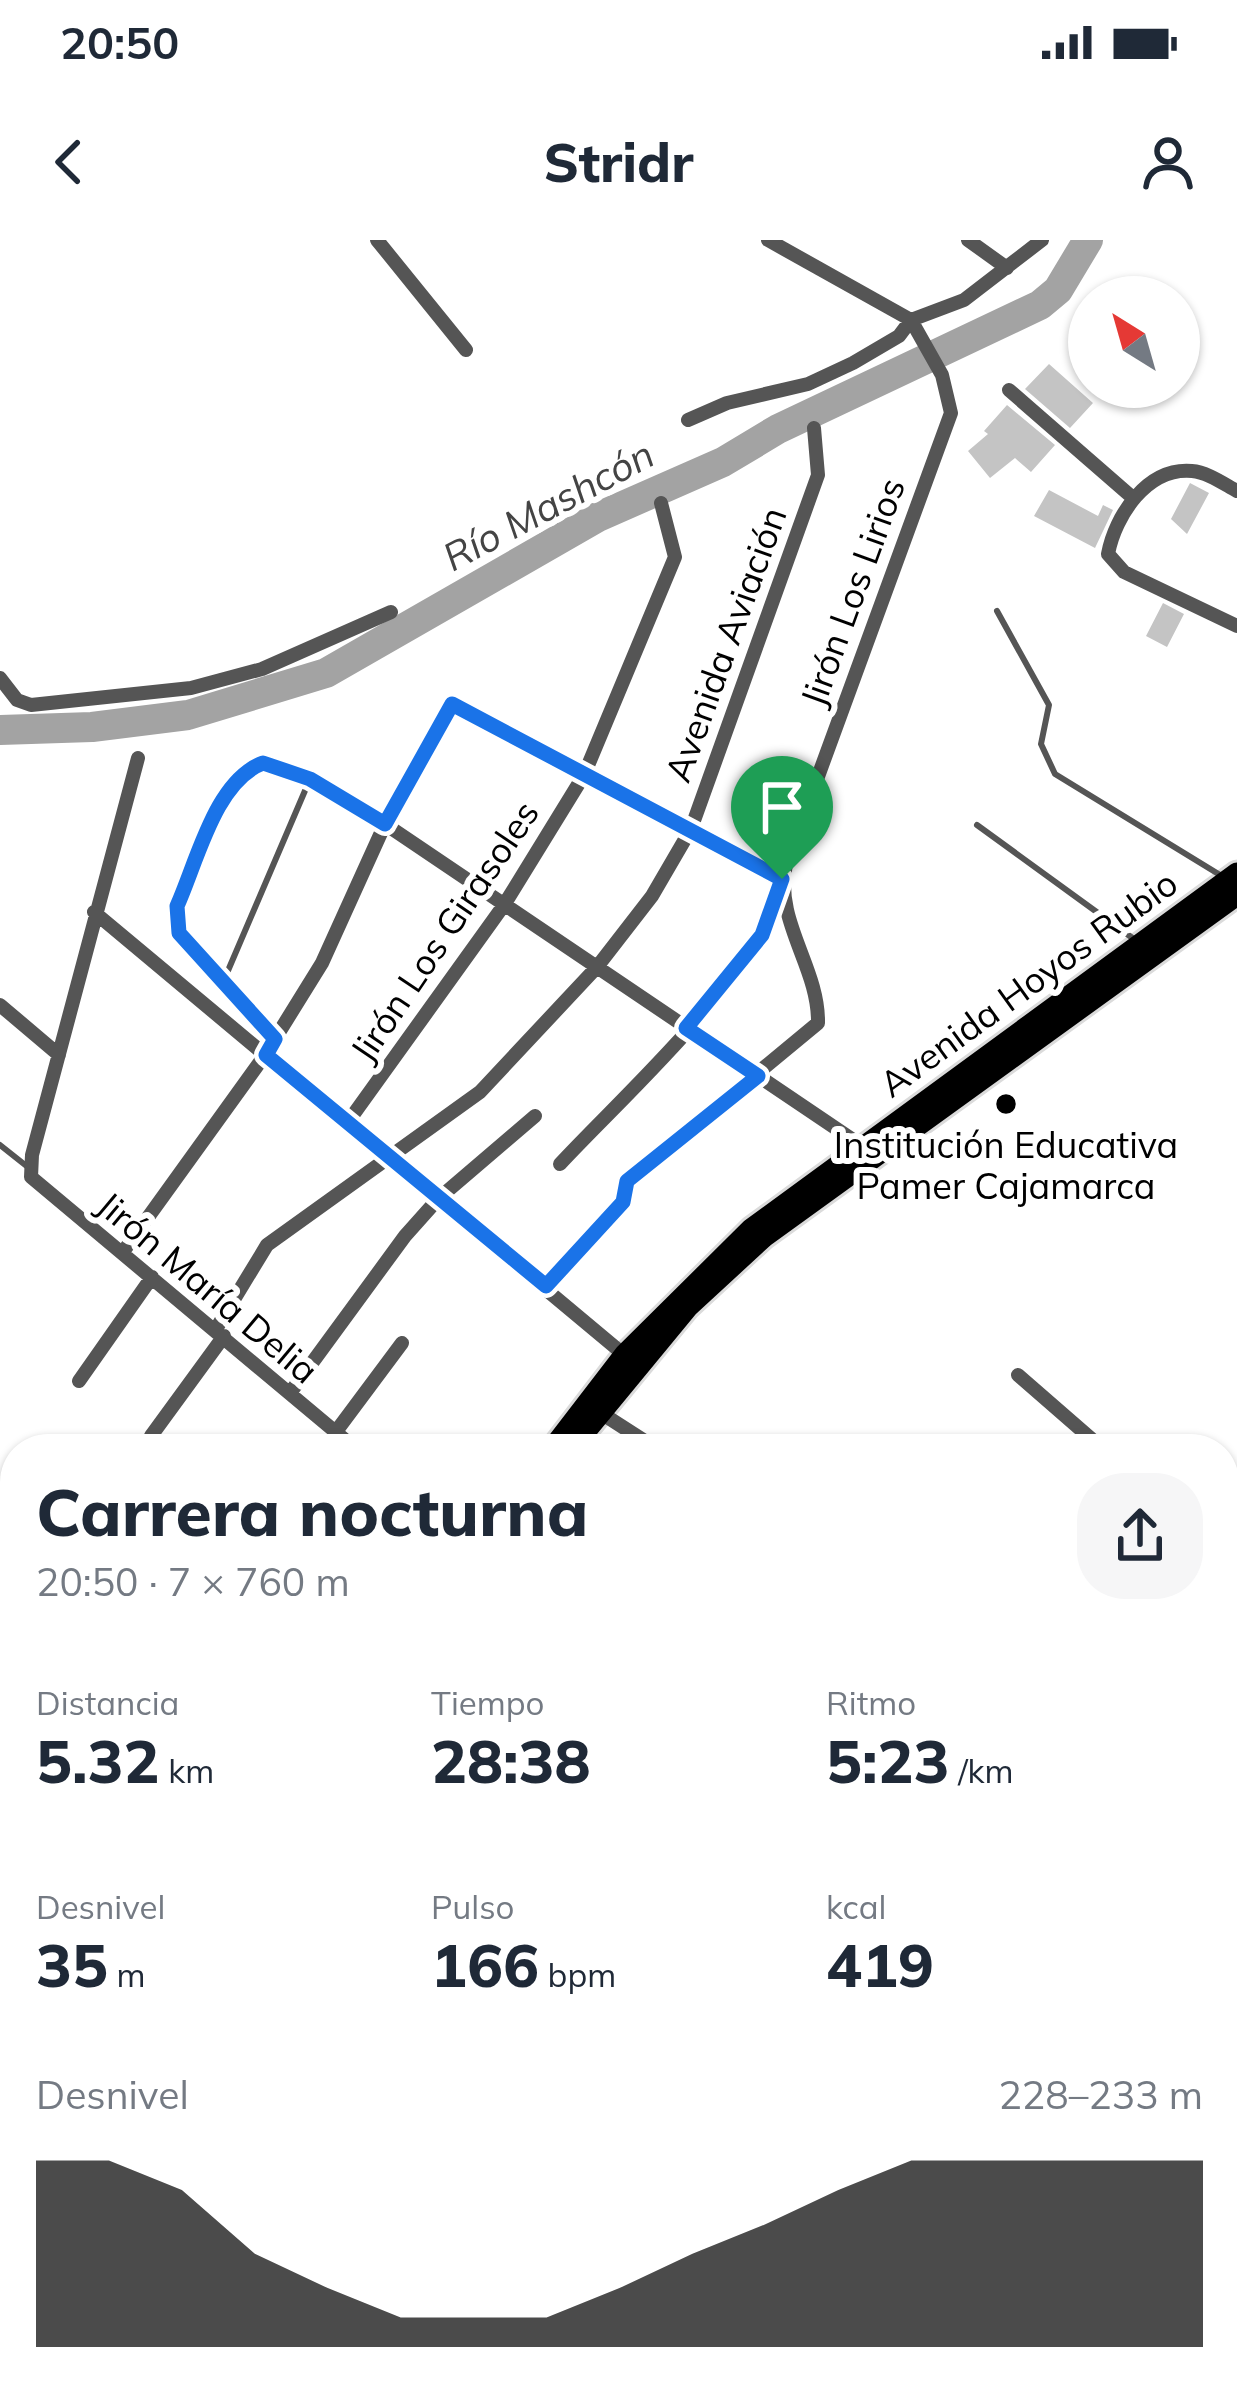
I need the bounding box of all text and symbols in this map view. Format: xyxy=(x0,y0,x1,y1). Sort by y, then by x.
text: 20:50 xyxy=(60,14,179,70)
text: Stridr xyxy=(544,128,693,196)
icon: back xyxy=(36,129,102,195)
icon: person xyxy=(1135,129,1201,195)
north arrow xyxy=(1068,276,1200,408)
map controls xyxy=(1068,276,1200,408)
water label: Río Mashcón xyxy=(434,429,662,581)
street label: Jirón Los Lirios xyxy=(790,472,914,712)
street label: Avenida Aviación xyxy=(654,500,796,788)
pin xyxy=(731,756,833,879)
icon: arrive xyxy=(749,774,815,840)
street label: Jirón Los Girasoles xyxy=(340,792,548,1070)
street label: Avenida Hoyos Rubio xyxy=(870,860,1186,1106)
marker: Institución Educativa Pamer Cajamarca xyxy=(993,1091,1019,1117)
place label: Institución Educativa Pamer Cajamarca xyxy=(834,1122,1178,1208)
street label: Jirón María Delia xyxy=(88,1181,328,1393)
text: Carrera nocturna xyxy=(36,1470,588,1553)
button: share xyxy=(1077,1473,1203,1599)
text: 20:50 · 7 × 760 m xyxy=(36,1557,350,1606)
text: Distancia xyxy=(36,1682,179,1723)
text: Tiempo xyxy=(431,1682,544,1723)
text: Ritmo xyxy=(826,1682,916,1723)
text: 5.32 xyxy=(36,1723,160,1798)
text: 28:38 xyxy=(431,1723,591,1798)
text: 5:23 xyxy=(826,1723,950,1798)
text: km xyxy=(160,1750,214,1791)
text: /km xyxy=(950,1750,1014,1791)
text: Desnivel xyxy=(36,1886,165,1927)
text: Pulso xyxy=(431,1886,514,1927)
text: kcal xyxy=(826,1886,886,1927)
text: 35 xyxy=(36,1927,108,2002)
text: 166 xyxy=(431,1927,539,2002)
text: 419 xyxy=(826,1927,934,2002)
text: m xyxy=(108,1954,146,1995)
text: bpm xyxy=(539,1954,616,1995)
text: Desnivel xyxy=(36,2070,189,2119)
text: 228–233 m xyxy=(998,2070,1203,2119)

